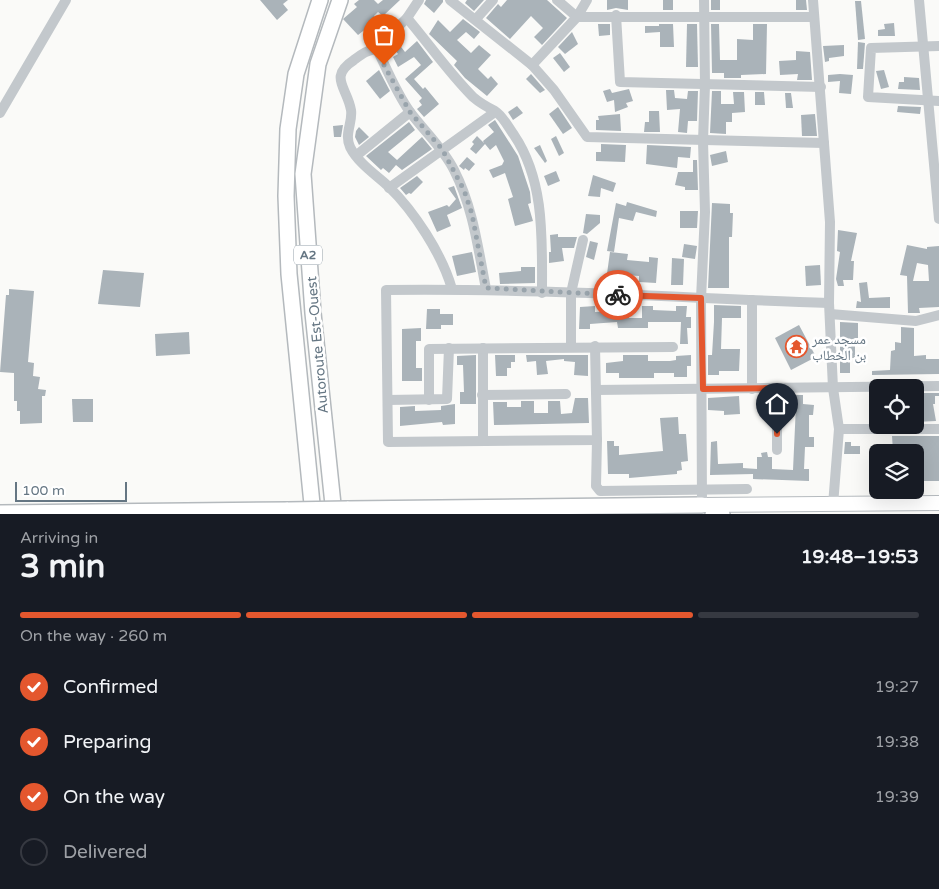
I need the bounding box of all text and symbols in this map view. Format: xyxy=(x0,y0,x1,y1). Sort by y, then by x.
pin xyxy=(363,14,405,65)
icon: bag xyxy=(370,21,398,49)
road number: A2 xyxy=(294,246,322,264)
courier xyxy=(593,270,643,320)
street label: Autoroute Est-Ouest xyxy=(303,275,332,414)
icon: bike xyxy=(604,281,632,309)
place label: مسجد عمر بن الخطاب xyxy=(811,331,867,364)
temple icon: مسجد عمر بن الخطاب xyxy=(784,335,808,359)
map controls xyxy=(869,379,924,499)
button: locate xyxy=(869,379,924,434)
pin xyxy=(756,383,798,434)
icon: home xyxy=(763,390,791,418)
button: layers xyxy=(869,444,924,499)
scale bar xyxy=(15,479,128,502)
text: 100 m xyxy=(22,482,65,499)
text: Arriving in xyxy=(20,528,98,548)
text: 19:48–19:53 xyxy=(801,546,919,568)
text: 3 min xyxy=(20,548,105,586)
text: On the way · 260 m xyxy=(20,626,167,646)
icon: check xyxy=(20,673,48,701)
text: Confirmed xyxy=(63,676,158,698)
text: 19:27 xyxy=(875,677,919,697)
icon: check xyxy=(20,728,48,756)
text: Preparing xyxy=(63,731,152,753)
text: 19:38 xyxy=(875,732,919,752)
icon: check xyxy=(20,783,48,811)
text: On the way xyxy=(63,786,165,808)
text: 19:39 xyxy=(875,787,919,807)
text: Delivered xyxy=(63,841,148,863)

